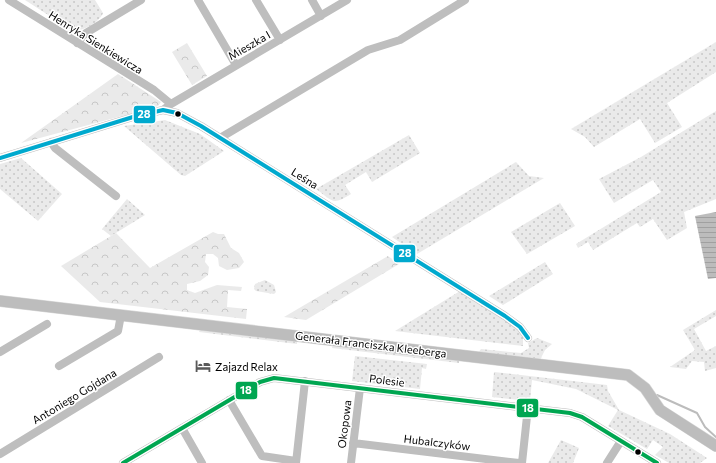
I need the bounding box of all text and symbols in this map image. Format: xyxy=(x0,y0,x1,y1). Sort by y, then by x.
street label: Henryka Sienkiewicza xyxy=(47,8,145,76)
street label: Mieszka I xyxy=(226,28,272,62)
line badge: 28 xyxy=(133,105,156,124)
text: 28 xyxy=(138,107,151,120)
unlabelled marker xyxy=(173,109,183,119)
street label: Leśna xyxy=(289,165,321,191)
line badge: 28 xyxy=(393,244,416,263)
text: 28 xyxy=(399,246,412,259)
street label: Generała Franciszka Kleeberga xyxy=(295,328,447,360)
hotel icon: Zajazd Relax xyxy=(194,357,212,375)
place label: Zajazd Relax xyxy=(215,360,278,373)
street label: Antoniego Gojdana xyxy=(30,366,118,426)
street label: Polesie xyxy=(369,371,406,389)
line badge: 18 xyxy=(235,381,258,400)
text: 18 xyxy=(240,383,252,396)
line badge: 18 xyxy=(516,398,539,418)
street label: Okopowa xyxy=(335,399,353,449)
text: 18 xyxy=(522,401,534,414)
street label: Hubalczyków xyxy=(403,431,471,453)
unlabelled marker xyxy=(633,447,643,457)

